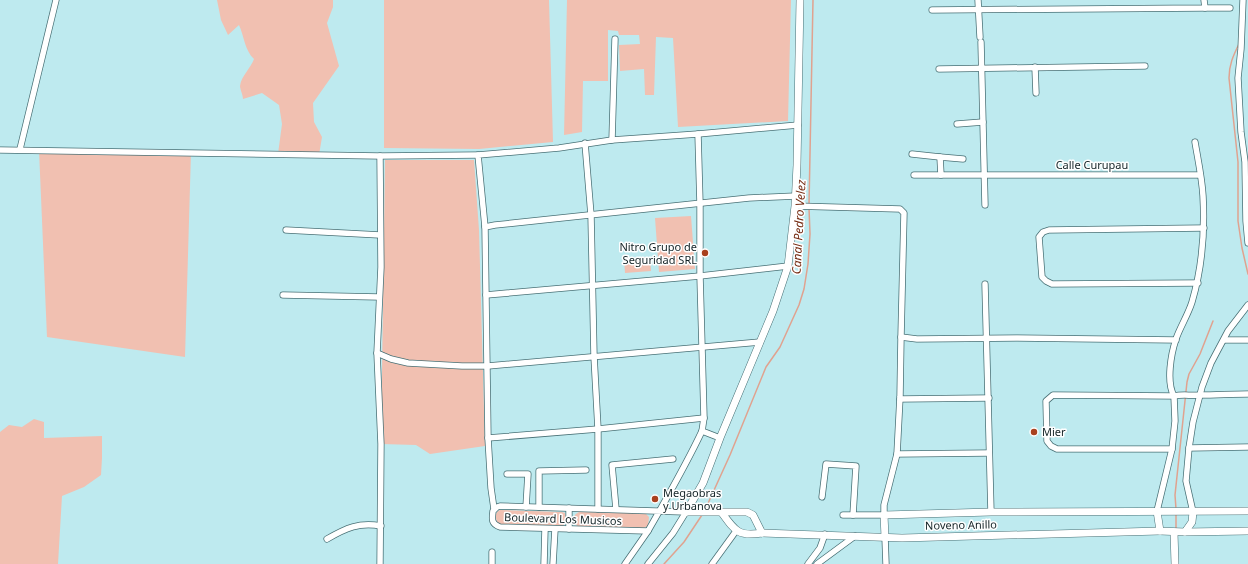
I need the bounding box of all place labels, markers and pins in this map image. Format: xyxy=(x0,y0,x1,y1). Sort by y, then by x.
place label: Nitro Grupo de Seguridad SRL xyxy=(619,239,697,267)
marker: Nitro Grupo de Seguridad SRL xyxy=(700,248,710,258)
place label: Mier xyxy=(1042,424,1066,439)
marker: Mier xyxy=(1029,427,1039,437)
place label: Megaobras y Urbanova xyxy=(663,485,722,513)
marker: Megaobras y Urbanova xyxy=(650,494,660,504)

